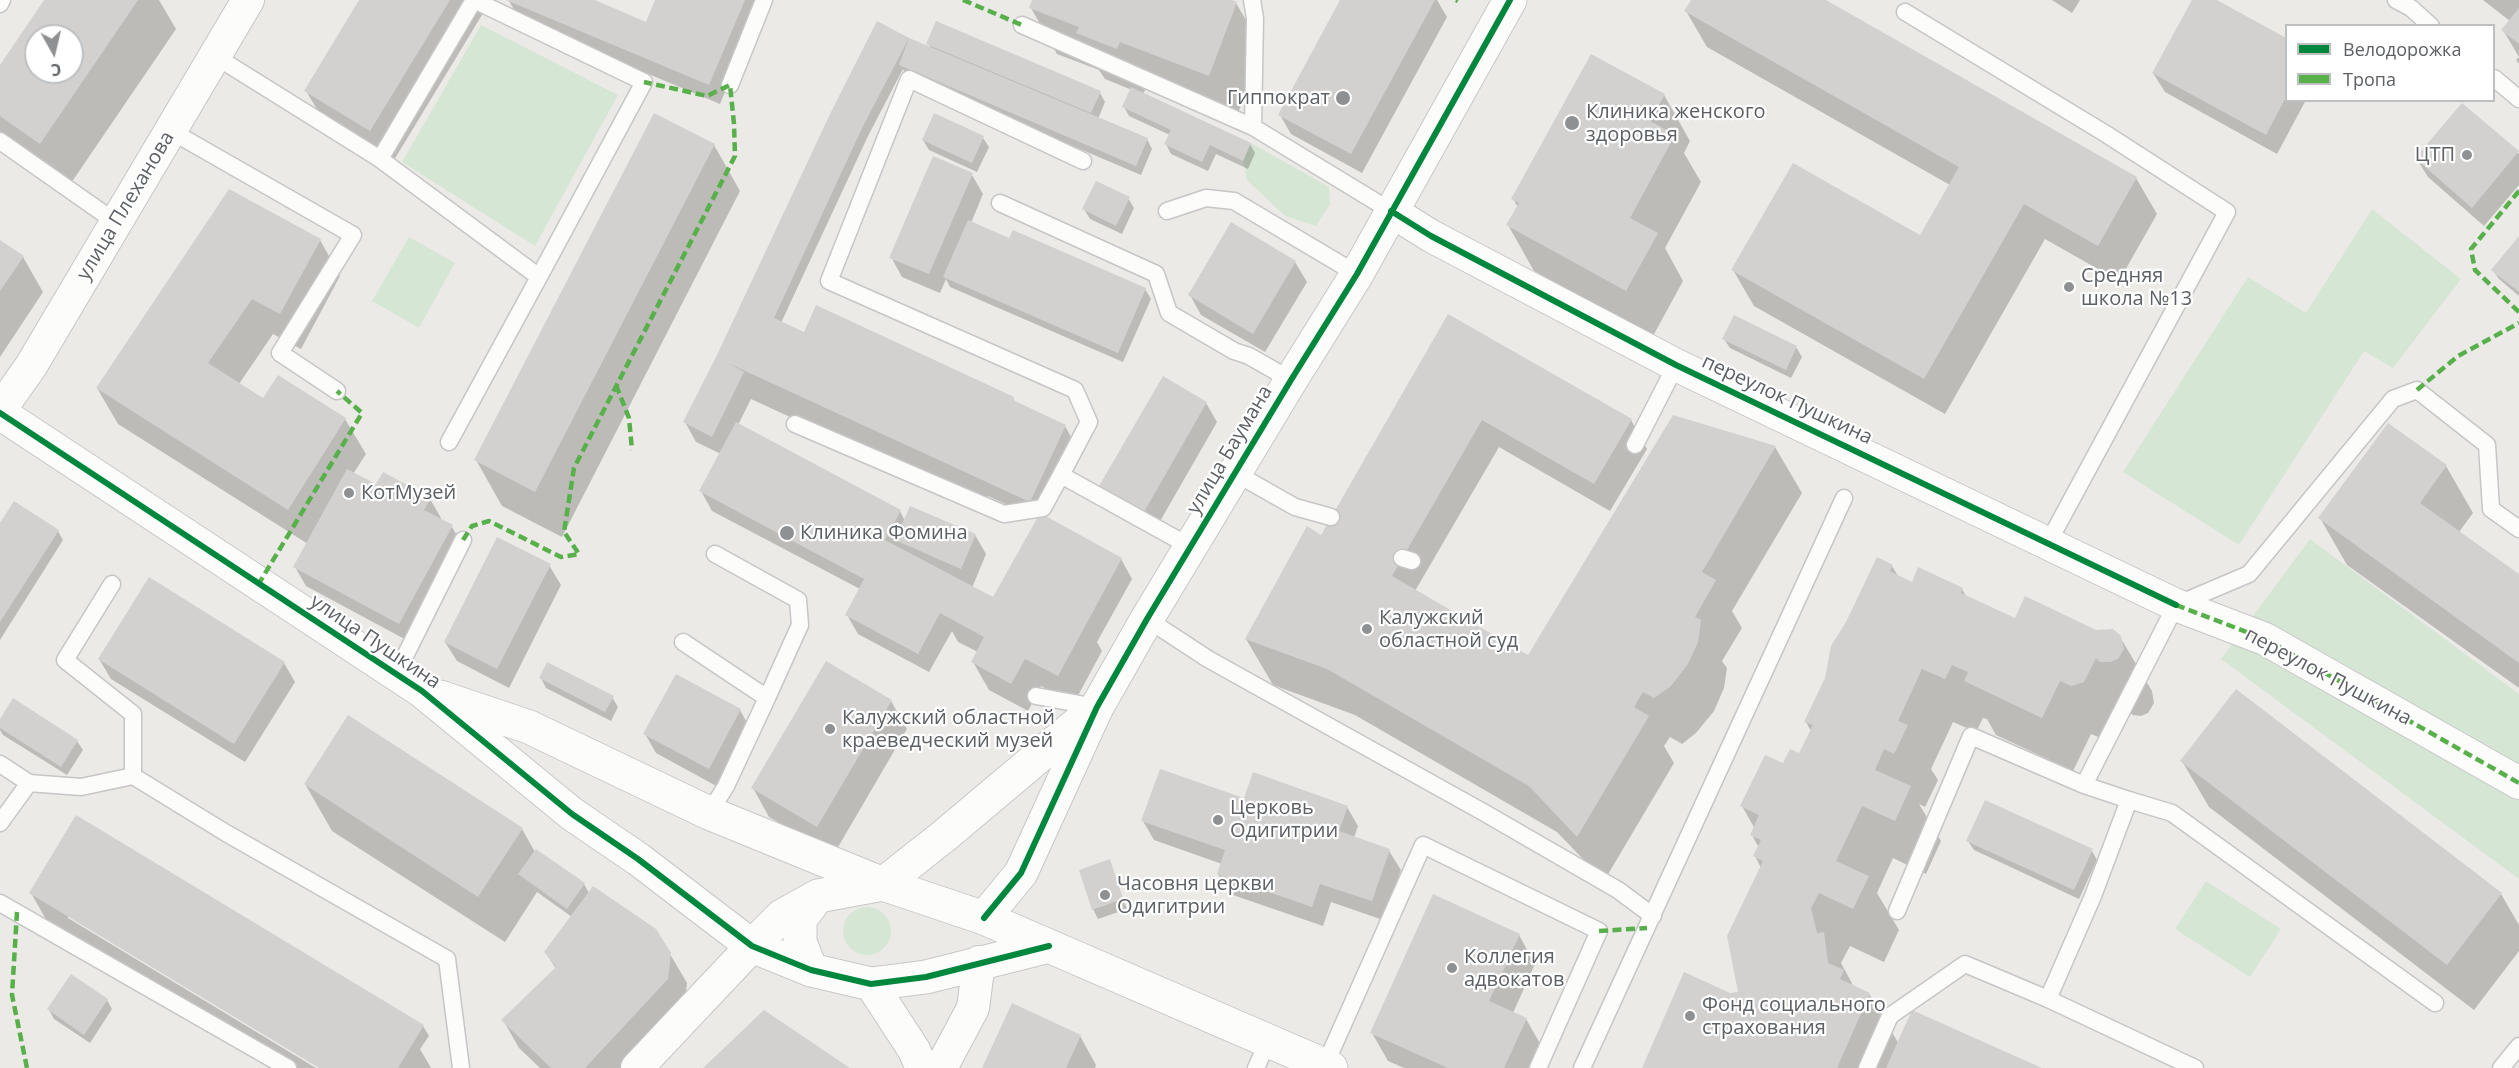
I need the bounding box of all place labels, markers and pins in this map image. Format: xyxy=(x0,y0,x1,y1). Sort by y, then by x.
place label: Гиппократ xyxy=(1227,86,1330,110)
marker: Гиппократ xyxy=(1334,89,1352,107)
place label: Клиника женского здоровья xyxy=(1586,100,1766,147)
marker: Клиника женского здоровья xyxy=(1563,114,1581,132)
place label: ЦТП xyxy=(2415,143,2455,167)
marker: ЦТП xyxy=(2460,148,2474,162)
place label: Средняя школа №13 xyxy=(2081,264,2192,311)
marker: Средняя школа №13 xyxy=(2062,280,2076,294)
place label: КотМузей xyxy=(361,481,456,505)
marker: КотМузей xyxy=(342,486,356,500)
place label: Клиника Фомина xyxy=(800,521,967,545)
marker: Клиника Фомина xyxy=(778,524,796,542)
place label: Калужский областной суд xyxy=(1379,606,1518,653)
marker: Калужский областной суд xyxy=(1360,622,1374,636)
place label: Калужский областной краеведческий музей xyxy=(842,706,1055,753)
marker: Калужский областной краеведческий музей xyxy=(823,722,837,736)
place label: Церковь Одигитрии xyxy=(1230,796,1338,843)
marker: Церковь Одигитрии xyxy=(1211,813,1225,827)
place label: Часовня церкви Одигитрии xyxy=(1117,872,1275,919)
marker: Часовня церкви Одигитрии xyxy=(1098,888,1112,902)
place label: Коллегия адвокатов xyxy=(1464,945,1564,992)
marker: Коллегия адвокатов xyxy=(1445,961,1459,975)
place label: Фонд социального страхования xyxy=(1702,993,1886,1040)
marker: Фонд социального страхования xyxy=(1683,1009,1697,1023)

